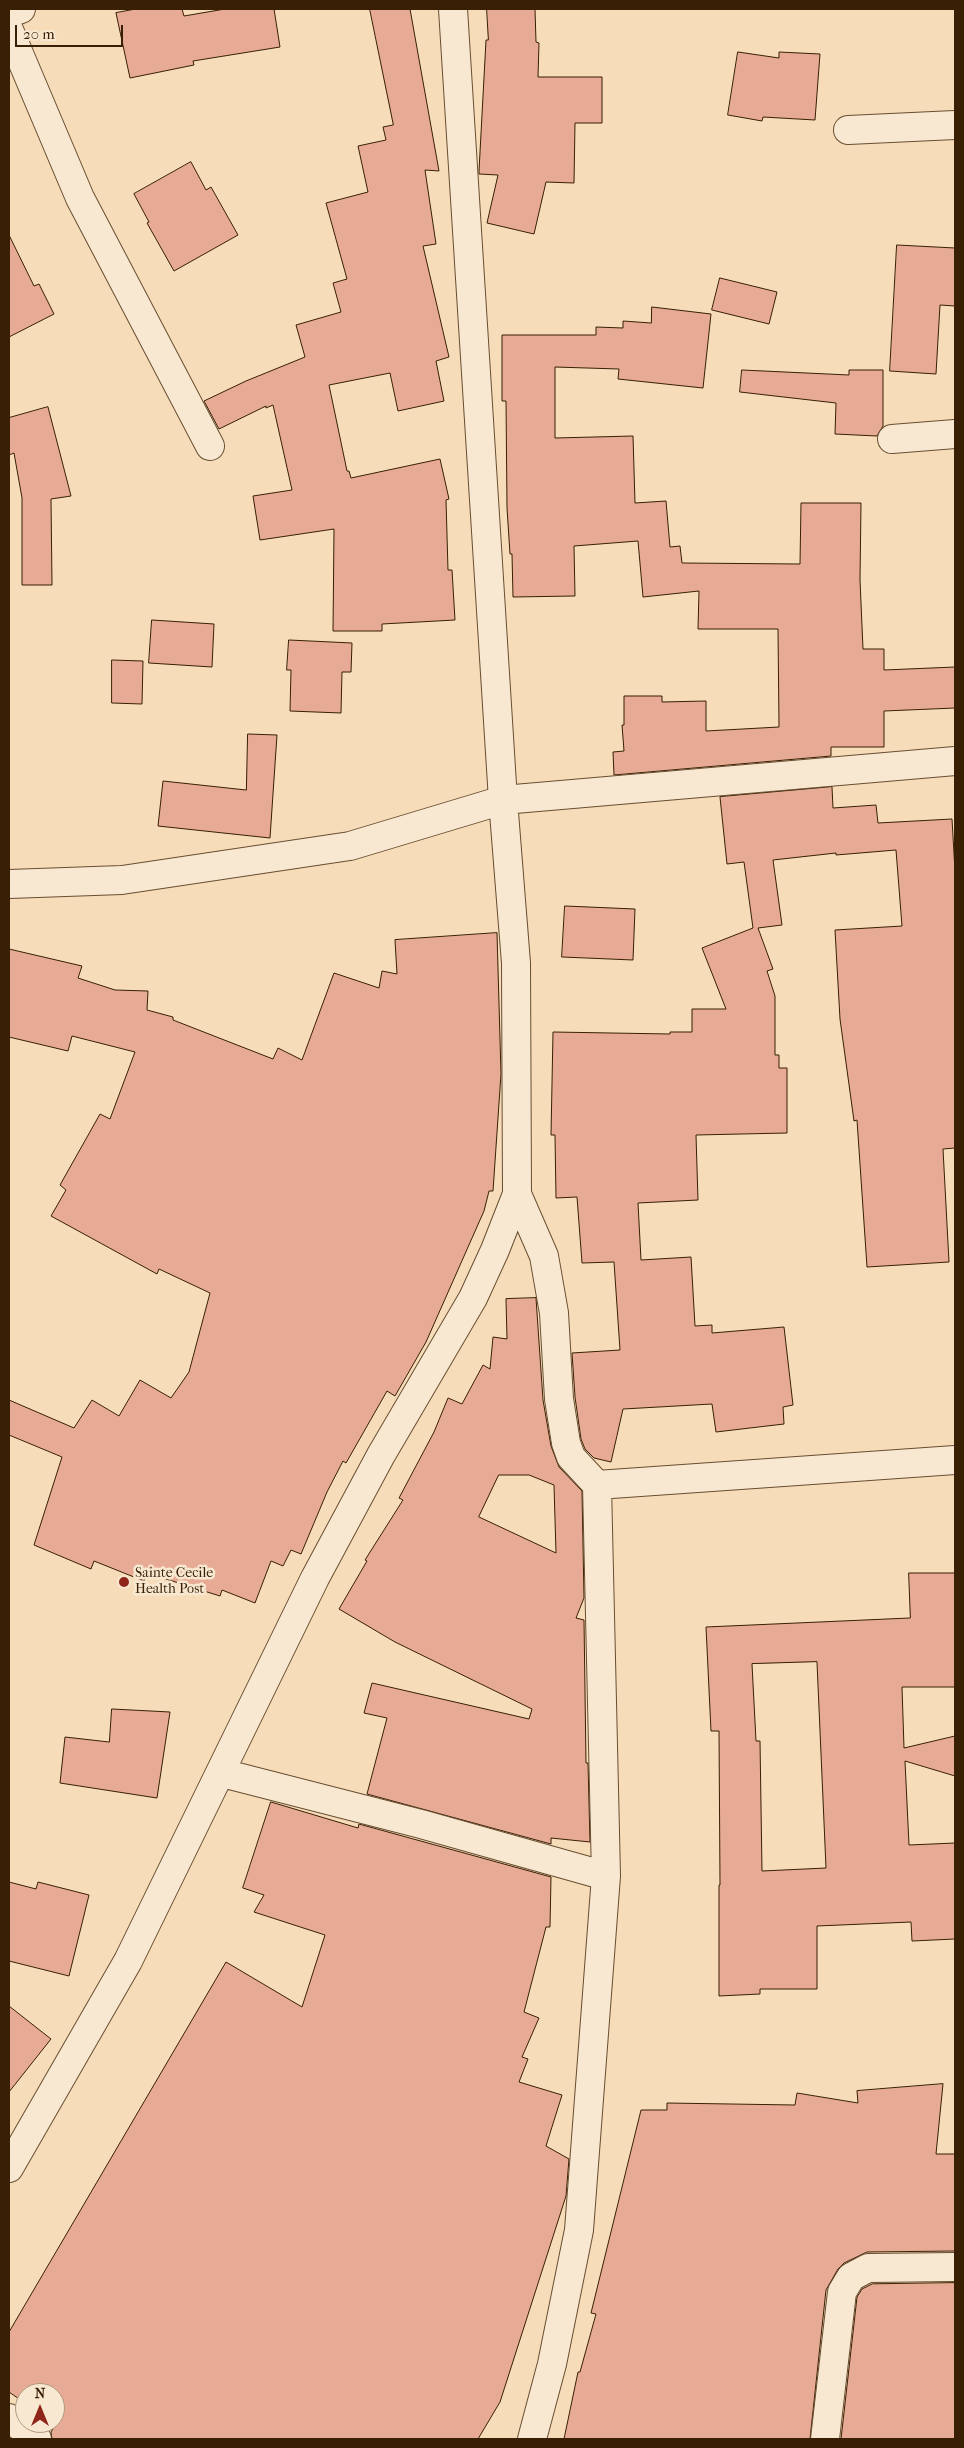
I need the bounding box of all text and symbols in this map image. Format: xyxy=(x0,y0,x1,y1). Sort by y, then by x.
scale bar xyxy=(18,15,125,47)
text: 20 m xyxy=(23,25,55,43)
place label: Sainte Cecile Health Post xyxy=(135,1566,213,1598)
marker: Sainte Cecile Health Post xyxy=(117,1575,131,1589)
north arrow xyxy=(15,2383,65,2433)
text: N xyxy=(35,2385,45,2402)

